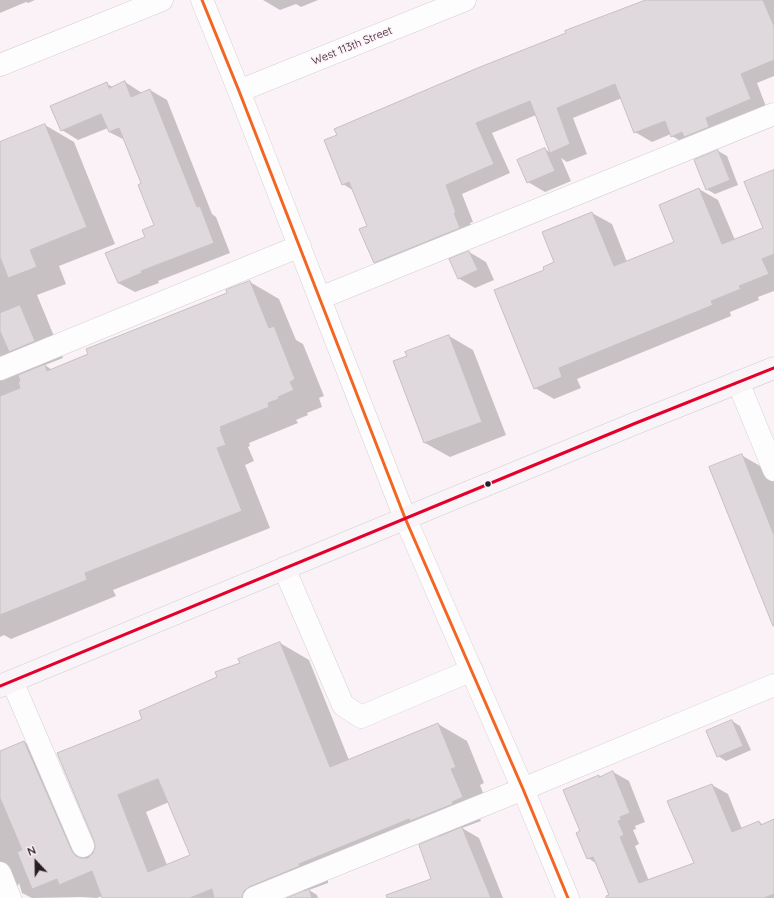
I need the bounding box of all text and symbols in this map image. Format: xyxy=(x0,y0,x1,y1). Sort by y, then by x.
street label: West 113th Street xyxy=(310,24,394,68)
unlabelled marker xyxy=(483,479,493,489)
north arrow xyxy=(16,842,56,882)
text: N xyxy=(25,843,38,859)

